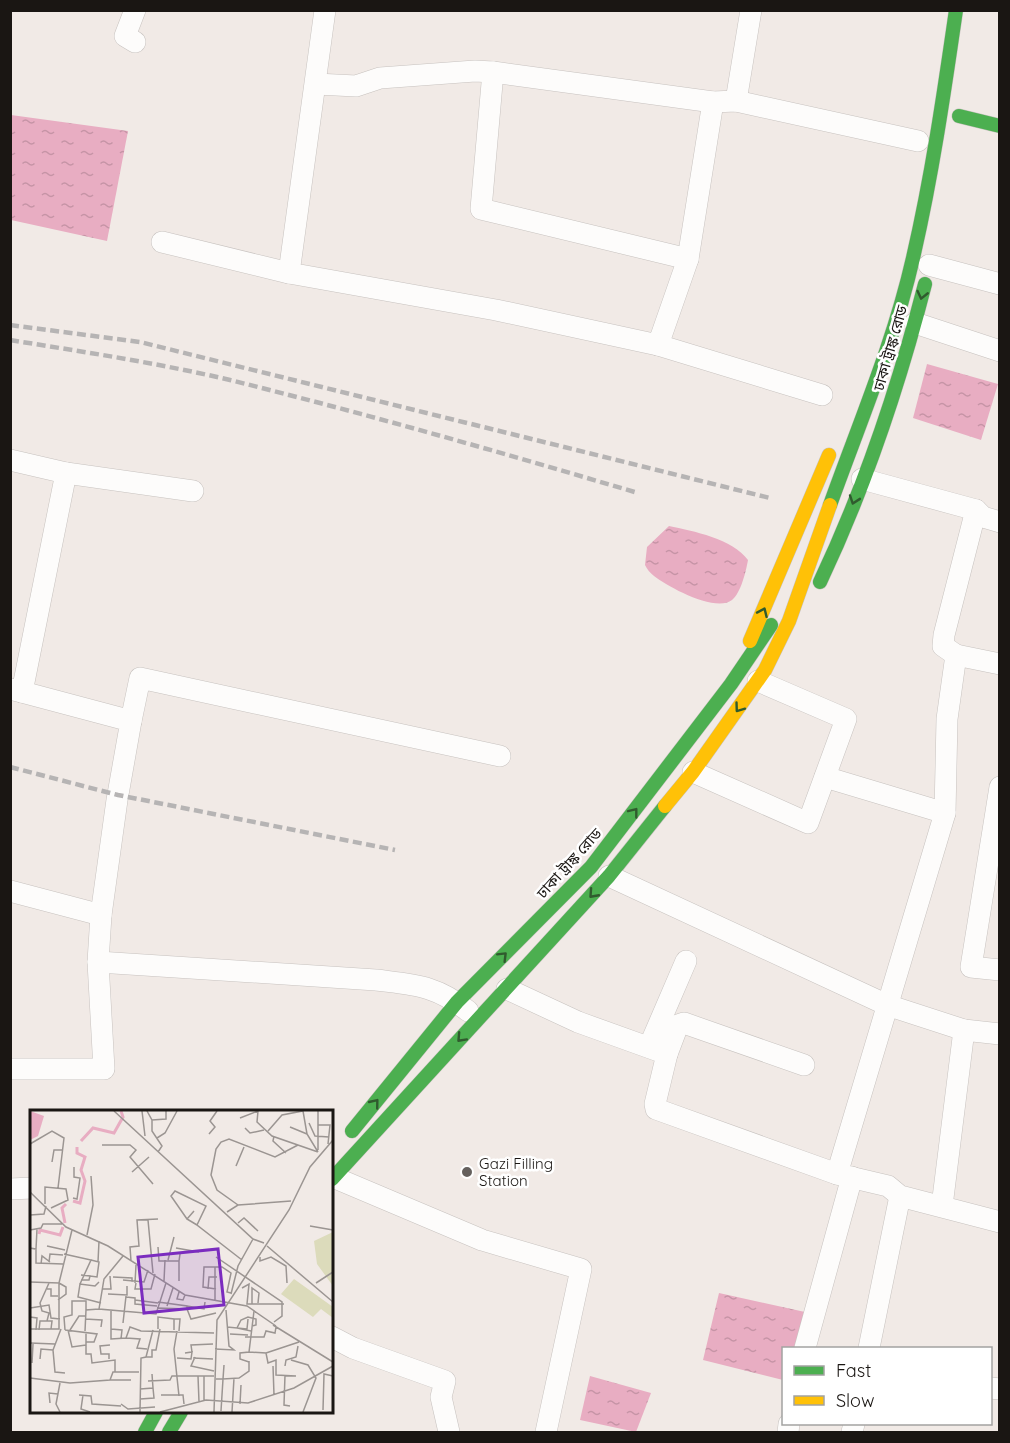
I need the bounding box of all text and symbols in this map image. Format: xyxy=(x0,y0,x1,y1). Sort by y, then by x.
one-way arrow xyxy=(916,290,929,300)
street label: ঢাকা ট্রাঙ্ক রোড xyxy=(868,303,911,394)
one-way arrow xyxy=(849,494,862,505)
one-way arrow xyxy=(756,607,768,618)
one-way arrow xyxy=(735,701,746,712)
one-way arrow xyxy=(626,808,637,819)
street label: ঢাকা ট্রাঙ্ক রোড xyxy=(532,824,606,903)
one-way arrow xyxy=(589,887,600,898)
one-way arrow xyxy=(495,953,506,964)
one-way arrow xyxy=(458,1031,469,1042)
one-way arrow xyxy=(367,1099,378,1110)
inset map xyxy=(30,1110,333,1413)
place label: Gazi Filling Station xyxy=(479,1154,553,1190)
marker: Gazi Filling Station xyxy=(460,1165,474,1179)
legend xyxy=(782,1347,992,1425)
text: Fast xyxy=(836,1359,871,1382)
text: Slow xyxy=(836,1389,874,1412)

